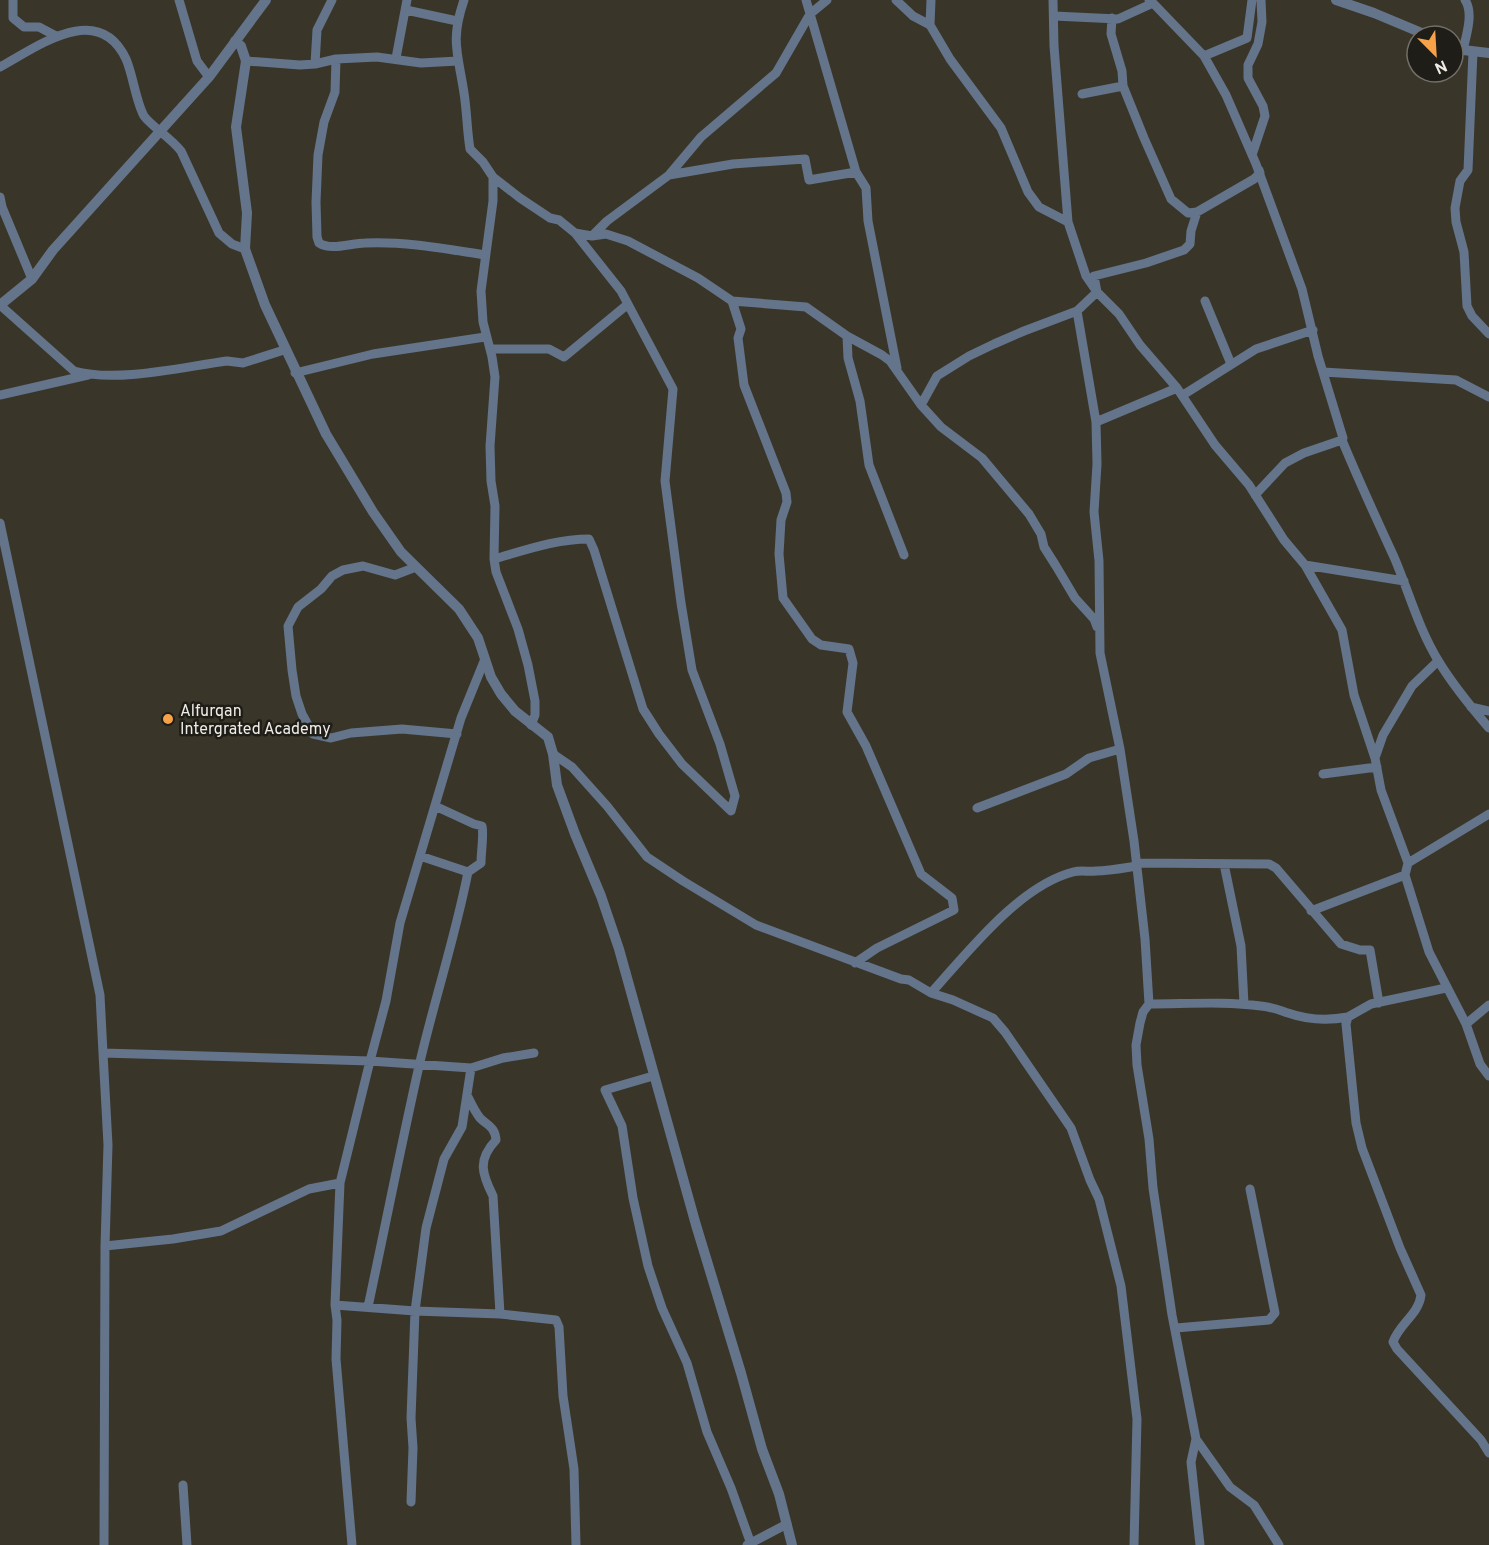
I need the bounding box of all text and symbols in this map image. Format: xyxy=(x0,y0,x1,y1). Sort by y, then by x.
north arrow xyxy=(1405,24,1465,84)
text: N xyxy=(1431,54,1450,77)
place label: Alfurqan Intergrated Academy xyxy=(180,702,331,740)
marker: Alfurqan Intergrated Academy xyxy=(161,712,175,726)

